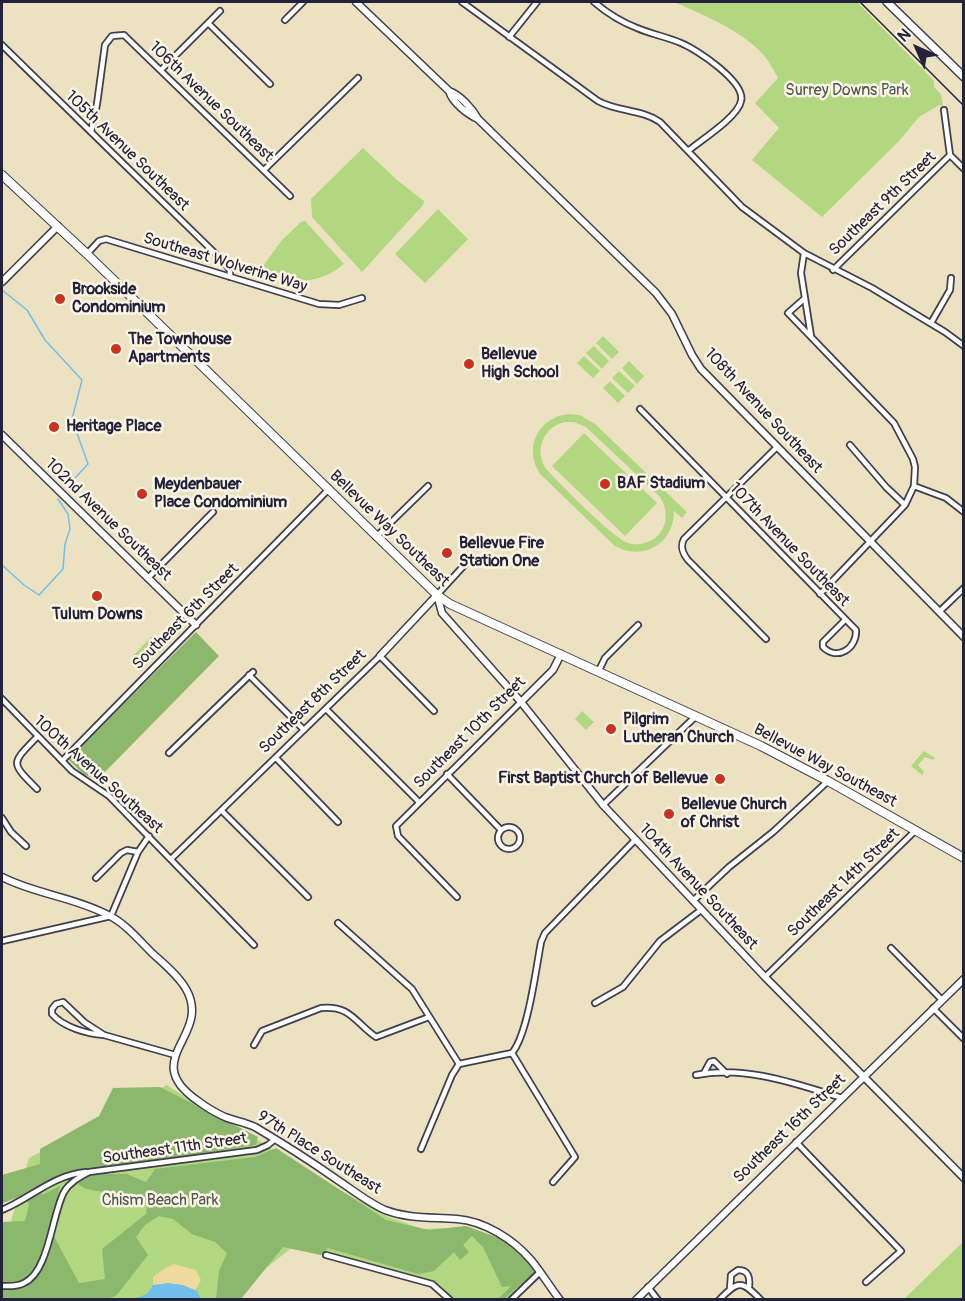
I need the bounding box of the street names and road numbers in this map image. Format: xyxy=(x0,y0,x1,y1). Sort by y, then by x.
street label: 106th Avenue Southeast xyxy=(145,38,277,166)
street label: 105th Avenue Southeast xyxy=(61,87,193,215)
street label: Southeast 9th Street xyxy=(825,148,941,260)
street label: Southeast Wolverine Way xyxy=(141,229,309,297)
street label: 108th Avenue Southeast xyxy=(700,344,826,478)
street label: 102nd Avenue Southeast xyxy=(41,455,175,585)
street label: Bellevue Way Southeast xyxy=(325,467,453,591)
street label: 107th Avenue Southeast xyxy=(725,479,853,611)
street label: Southeast 6th Street xyxy=(129,560,243,674)
street label: Southeast 8th Street xyxy=(256,646,370,758)
street label: Southeast 10th Street xyxy=(410,673,530,793)
street label: 100th Avenue Southeast xyxy=(30,712,166,838)
street label: Bellevue Way Southeast xyxy=(750,720,900,812)
street label: 104th Avenue Southeast xyxy=(635,820,761,954)
street label: Southeast 14th Street xyxy=(784,824,904,942)
street label: Southeast 16th Street xyxy=(730,1070,850,1188)
street label: 97th Place Southeast xyxy=(253,1107,385,1199)
street label: Southeast 11th Street xyxy=(102,1129,248,1169)

